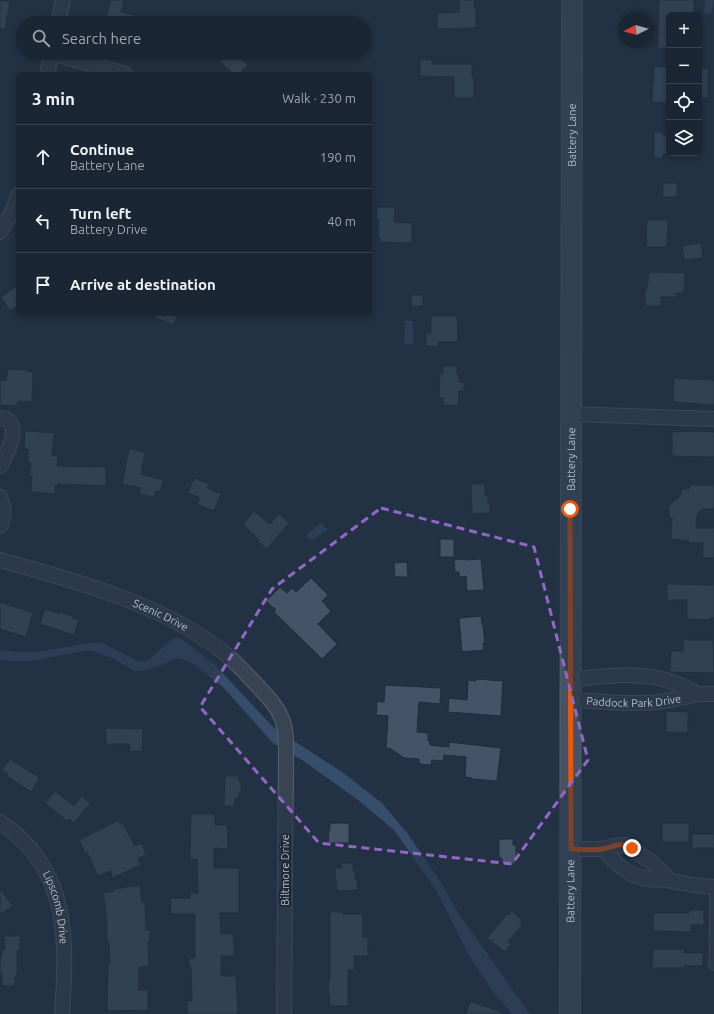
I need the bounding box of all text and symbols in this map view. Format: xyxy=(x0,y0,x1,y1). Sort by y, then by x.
north arrow xyxy=(618,12,654,48)
map controls xyxy=(666,12,702,156)
button: + xyxy=(666,12,702,48)
search box xyxy=(16,16,372,60)
icon: search xyxy=(30,27,52,49)
text: Search here xyxy=(62,30,141,47)
button: − xyxy=(666,48,702,84)
button: locate xyxy=(666,84,702,120)
text: 3 min xyxy=(32,89,75,108)
text: Walk · 230 m xyxy=(282,91,356,105)
street label: Battery Lane xyxy=(566,103,578,167)
button: layers xyxy=(666,120,702,156)
text: Continue xyxy=(70,141,134,158)
icon: ahead xyxy=(32,146,54,168)
text: 190 m xyxy=(320,150,356,164)
text: Battery Lane xyxy=(70,158,145,172)
text: Turn left xyxy=(70,205,131,222)
icon: left xyxy=(32,210,54,232)
text: 40 m xyxy=(327,214,356,228)
text: Battery Drive xyxy=(70,222,148,236)
icon: arrive xyxy=(32,274,54,296)
text: Arrive at destination xyxy=(70,276,216,293)
street label: Battery Lane xyxy=(565,427,577,491)
route start xyxy=(561,500,579,518)
street label: Scenic Drive xyxy=(131,597,190,633)
street label: Paddock Park Drive xyxy=(586,692,682,709)
street label: Biltmore Drive xyxy=(279,834,291,906)
route end xyxy=(623,839,641,857)
street label: Battery Lane xyxy=(564,859,576,923)
street label: Lipscomb Drive xyxy=(41,869,70,945)

